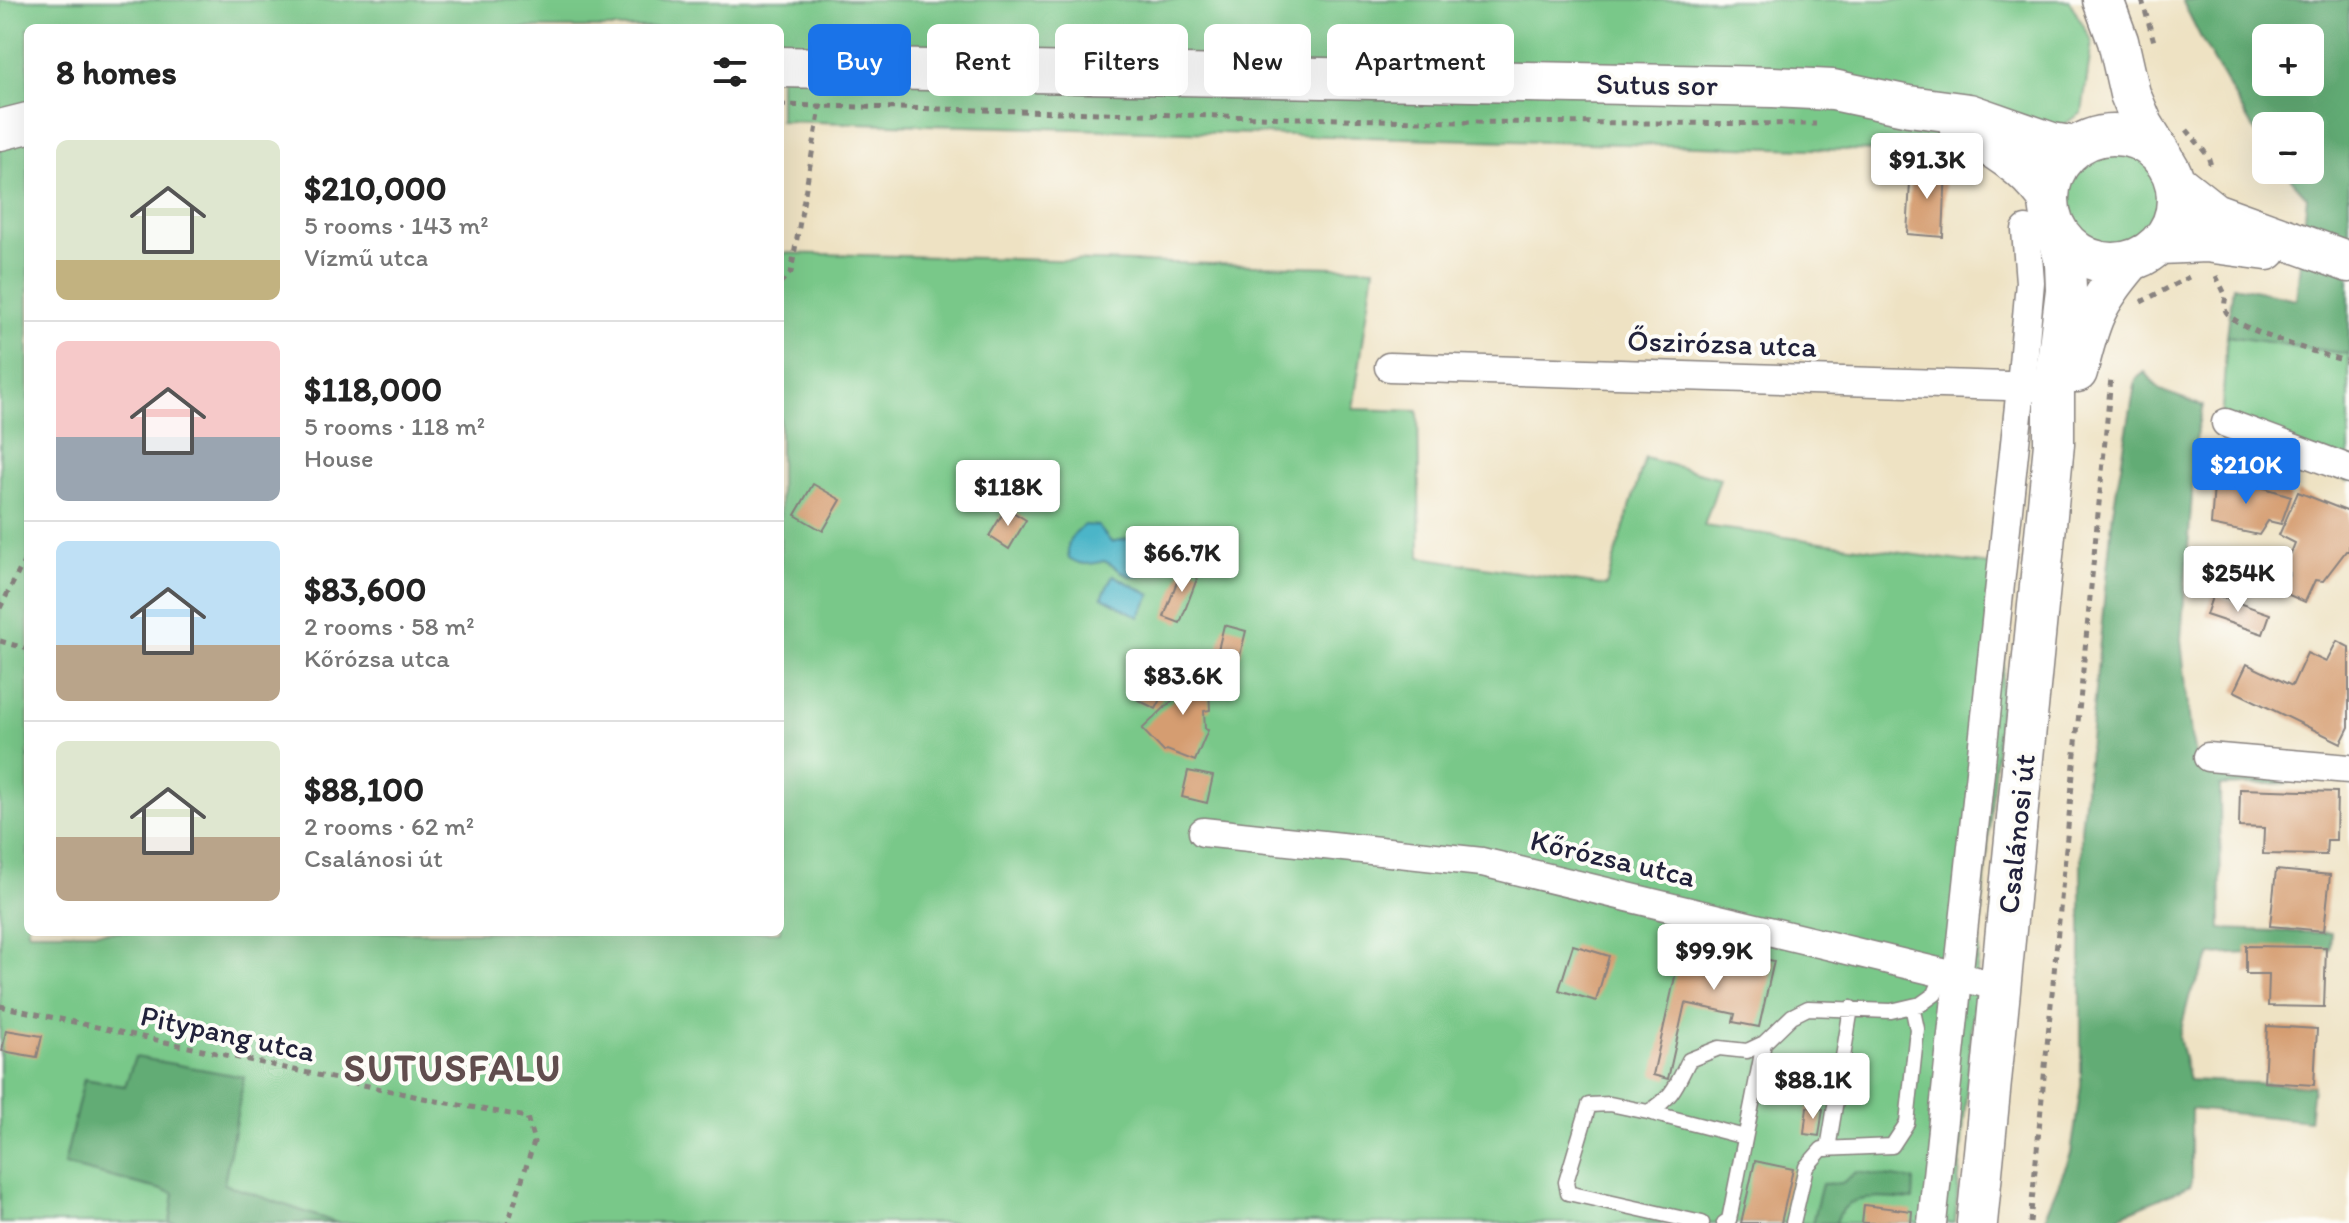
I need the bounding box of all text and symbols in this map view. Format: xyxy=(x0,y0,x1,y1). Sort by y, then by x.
chip: Buy xyxy=(808,24,911,96)
chip: Rent xyxy=(927,24,1039,96)
chip: Filters xyxy=(1055,24,1188,96)
chip: New xyxy=(1204,24,1311,96)
chip: Apartment xyxy=(1327,24,1514,96)
map controls xyxy=(2252,24,2324,184)
button: + xyxy=(2252,24,2324,96)
icon: filters xyxy=(708,50,752,94)
text: 8 homes xyxy=(56,52,177,93)
street label: Sutus sor xyxy=(1596,64,1718,104)
button: − xyxy=(2252,112,2324,184)
pin: $91.3K xyxy=(1862,133,1992,201)
text: $91.3K xyxy=(1889,143,1965,175)
text: $210,000 xyxy=(304,168,447,209)
icon: home xyxy=(120,172,216,268)
text: 5 rooms · 143 m² xyxy=(304,209,489,241)
text: Vízmű utca xyxy=(304,241,428,273)
street label: Őszirózsa utca xyxy=(1626,321,1818,365)
text: $118,000 xyxy=(304,369,442,410)
icon: home xyxy=(120,373,216,469)
text: 5 rooms · 118 m² xyxy=(304,410,485,442)
pin: $210K xyxy=(2190,438,2302,506)
text: House xyxy=(304,442,374,474)
text: $210K xyxy=(2210,448,2282,480)
pin: $118K xyxy=(952,460,1064,528)
text: $118K xyxy=(974,470,1042,502)
pin: $66.7K xyxy=(1117,526,1247,594)
text: $66.7K xyxy=(1144,536,1220,568)
pin: $254K xyxy=(2182,546,2294,614)
text: $254K xyxy=(2202,556,2274,588)
text: $83,600 xyxy=(304,569,426,610)
icon: home xyxy=(120,573,216,669)
text: 2 rooms · 58 m² xyxy=(304,610,475,642)
text: Kőrózsa utca xyxy=(304,642,450,674)
pin: $83.6K xyxy=(1118,649,1248,717)
text: $83.6K xyxy=(1144,659,1222,691)
street label: Csalánosi út xyxy=(1989,752,2043,916)
text: $88,100 xyxy=(304,769,424,810)
icon: home xyxy=(120,773,216,869)
text: 2 rooms · 62 m² xyxy=(304,810,474,842)
street label: Kőrózsa utca xyxy=(1527,821,1700,895)
text: Csalánosi út xyxy=(304,842,443,874)
pin: $99.9K xyxy=(1649,924,1779,992)
text: $99.9K xyxy=(1676,934,1753,966)
street label: Pitypang utca xyxy=(137,996,319,1070)
district label: SUTUSFALU xyxy=(344,1045,562,1091)
pin: $88.1K xyxy=(1748,1053,1878,1121)
text: $88.1K xyxy=(1775,1063,1851,1095)

